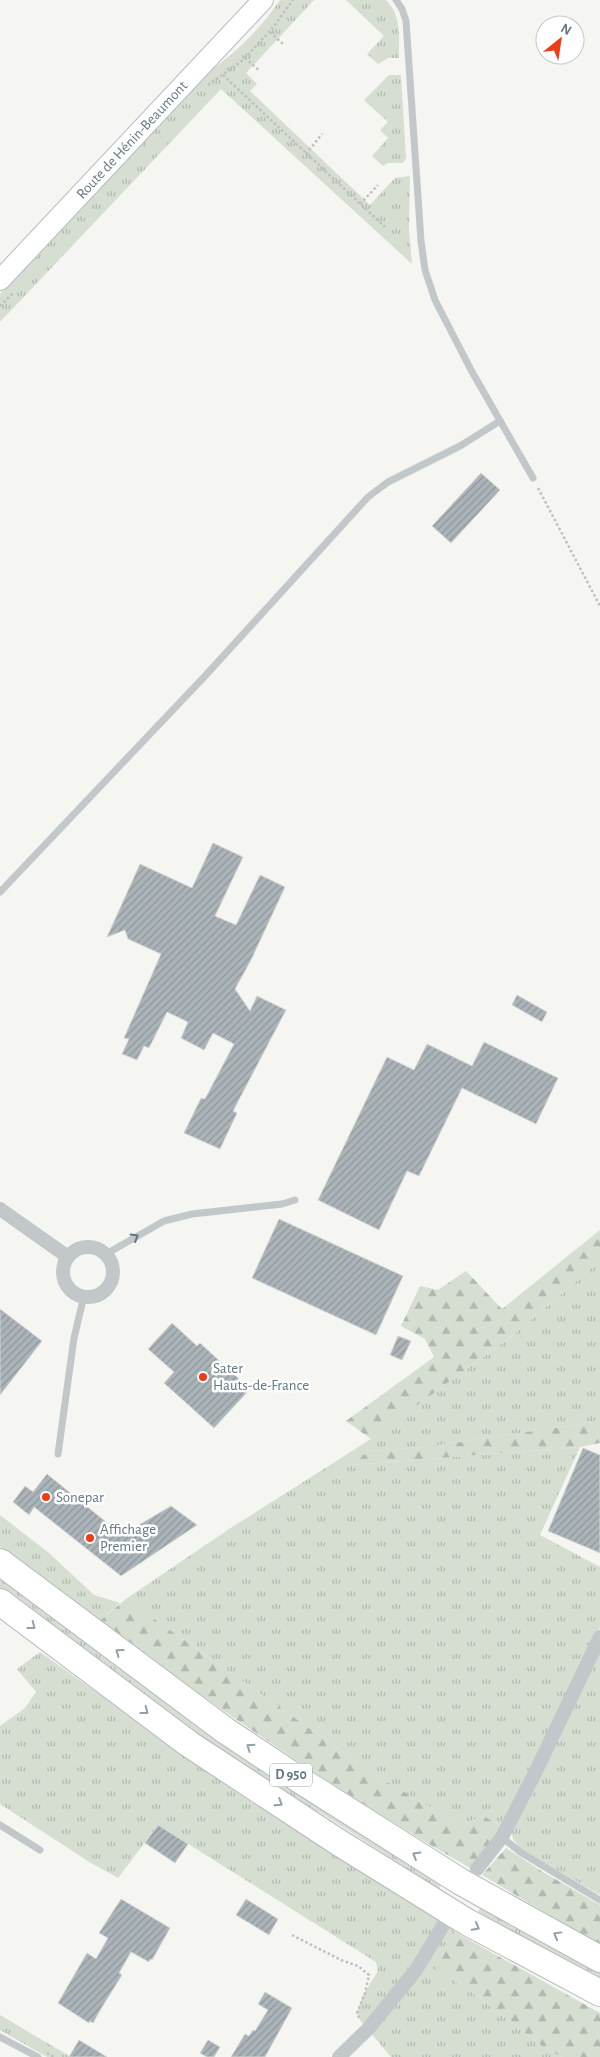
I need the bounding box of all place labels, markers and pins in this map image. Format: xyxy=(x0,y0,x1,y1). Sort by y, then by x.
place label: Sater Hauts-de-France xyxy=(213,1361,309,1393)
marker: Sater Hauts-de-France xyxy=(197,1371,209,1383)
place label: Sonepar xyxy=(56,1490,104,1505)
marker: Sonepar xyxy=(40,1491,52,1503)
place label: Affichage Premier xyxy=(100,1522,156,1554)
marker: Affichage Premier xyxy=(84,1532,96,1544)

